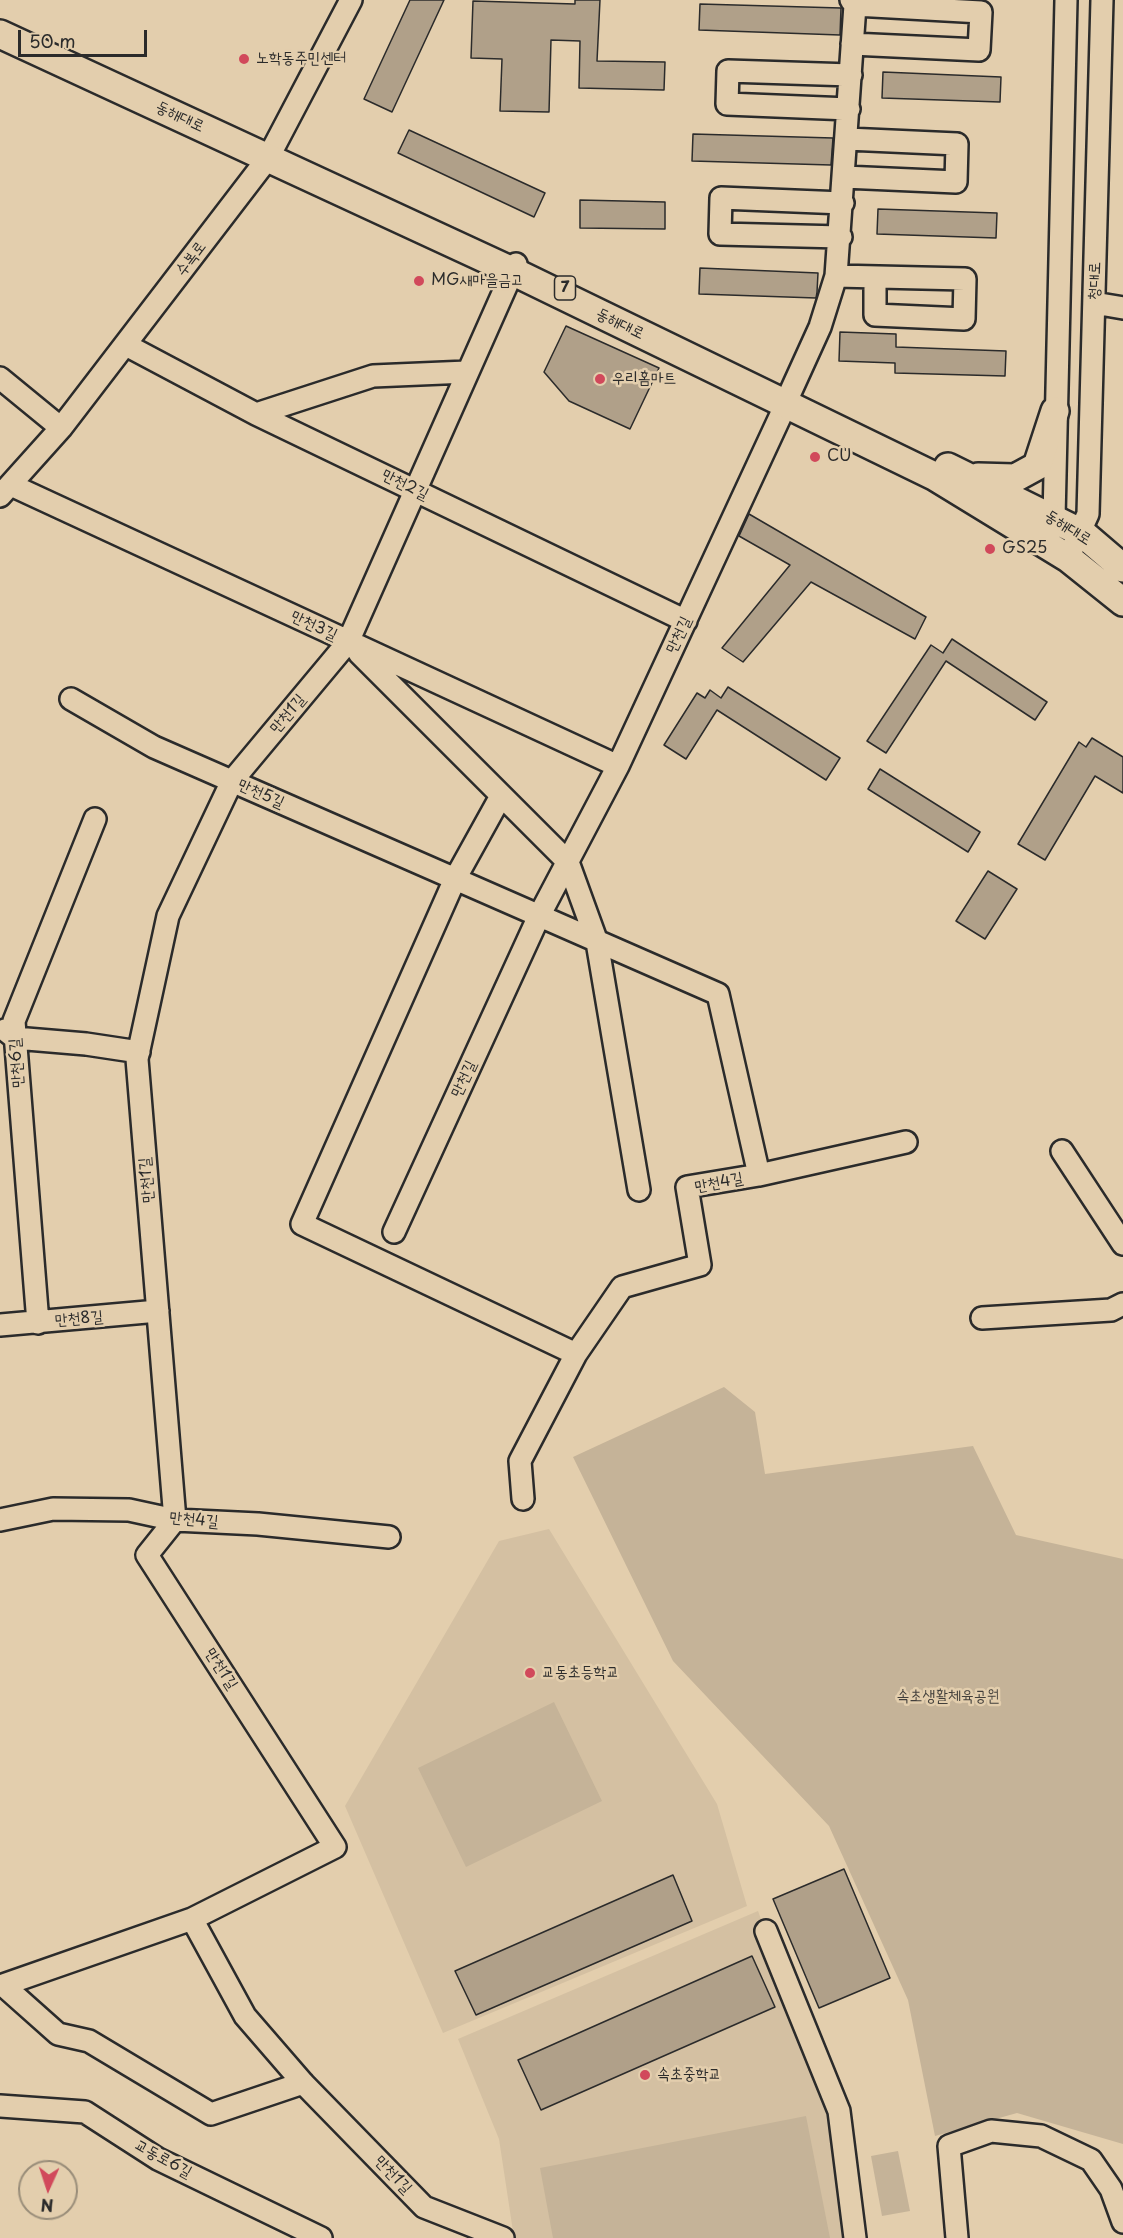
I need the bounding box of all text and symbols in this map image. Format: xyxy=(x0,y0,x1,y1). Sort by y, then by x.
scale bar xyxy=(21,18,150,56)
text: 50 m xyxy=(29,27,76,54)
place label: 노학동주민센터 xyxy=(256,49,346,69)
marker: 노학동주민센터 xyxy=(237,52,251,66)
street label: 동해대로 xyxy=(153,97,207,137)
street label: 수복로 xyxy=(172,238,210,280)
street label: 청대로 xyxy=(1085,261,1105,301)
place label: MG새마을금고 xyxy=(431,271,524,291)
marker: MG새마을금고 xyxy=(412,274,426,288)
road number: 7 xyxy=(554,276,576,300)
street label: 동해대로 xyxy=(593,304,647,344)
place label: 우리홈마트 xyxy=(612,369,676,389)
marker: 우리홈마트 xyxy=(593,372,607,386)
place label: CU xyxy=(827,447,851,467)
marker: CU xyxy=(808,450,822,464)
street label: 만천2길 xyxy=(378,465,432,505)
street label: 동해대로 xyxy=(1041,506,1095,550)
place label: GS25 xyxy=(1002,539,1047,559)
marker: GS25 xyxy=(983,542,997,556)
street label: 만천3길 xyxy=(288,607,340,645)
street label: 만천길 xyxy=(662,613,696,657)
street label: 만천1길 xyxy=(266,690,310,738)
street label: 만천5길 xyxy=(235,775,287,813)
street label: 만천6길 xyxy=(6,1037,28,1089)
street label: 만천길 xyxy=(447,1057,481,1101)
street label: 만천1길 xyxy=(135,1156,159,1204)
street label: 만천4길 xyxy=(693,1169,745,1197)
street label: 만천8길 xyxy=(54,1307,104,1331)
street label: 만천4길 xyxy=(169,1508,219,1532)
street label: 만천1길 xyxy=(200,1645,242,1693)
place label: 교동초등학교 xyxy=(542,1663,619,1683)
marker: 교동초등학교 xyxy=(523,1666,537,1680)
park label: 속초생활체육공원 xyxy=(896,1687,1000,1707)
place label: 속초중학교 xyxy=(657,2065,721,2085)
marker: 속초중학교 xyxy=(638,2068,652,2082)
street label: 교동로6길 xyxy=(131,2135,195,2183)
street label: 만천1길 xyxy=(370,2152,416,2198)
north arrow xyxy=(18,2160,78,2220)
text: N xyxy=(40,2194,54,2218)

